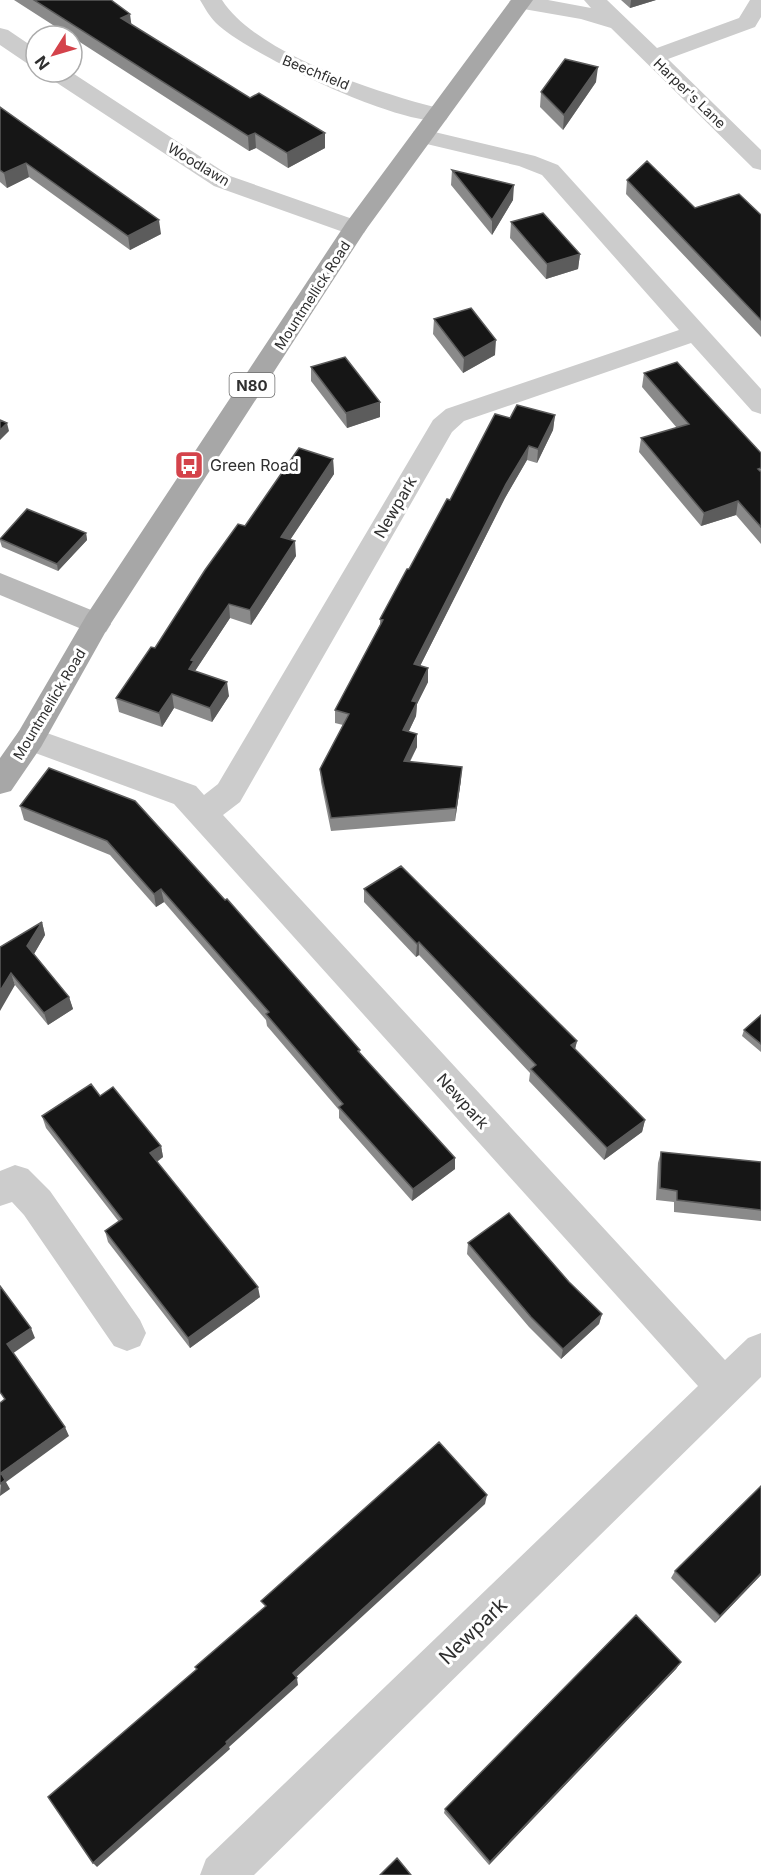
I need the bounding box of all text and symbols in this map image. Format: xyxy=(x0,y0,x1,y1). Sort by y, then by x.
north arrow xyxy=(24,24,84,84)
street label: Beechfield xyxy=(280,51,352,93)
text: N xyxy=(30,52,54,74)
street label: Harper's Lane xyxy=(650,54,730,132)
street label: Woodlawn xyxy=(165,139,233,189)
street label: Mountmellick Road xyxy=(271,237,353,353)
road number: N80 xyxy=(230,373,274,397)
bus stop icon: Green Road xyxy=(173,449,205,481)
place label: Green Road xyxy=(210,455,299,475)
street label: Newpark xyxy=(369,472,421,542)
street label: Mountmellick Road xyxy=(9,646,89,762)
street label: Newpark xyxy=(433,1069,493,1133)
street label: Newpark xyxy=(434,1593,512,1669)

